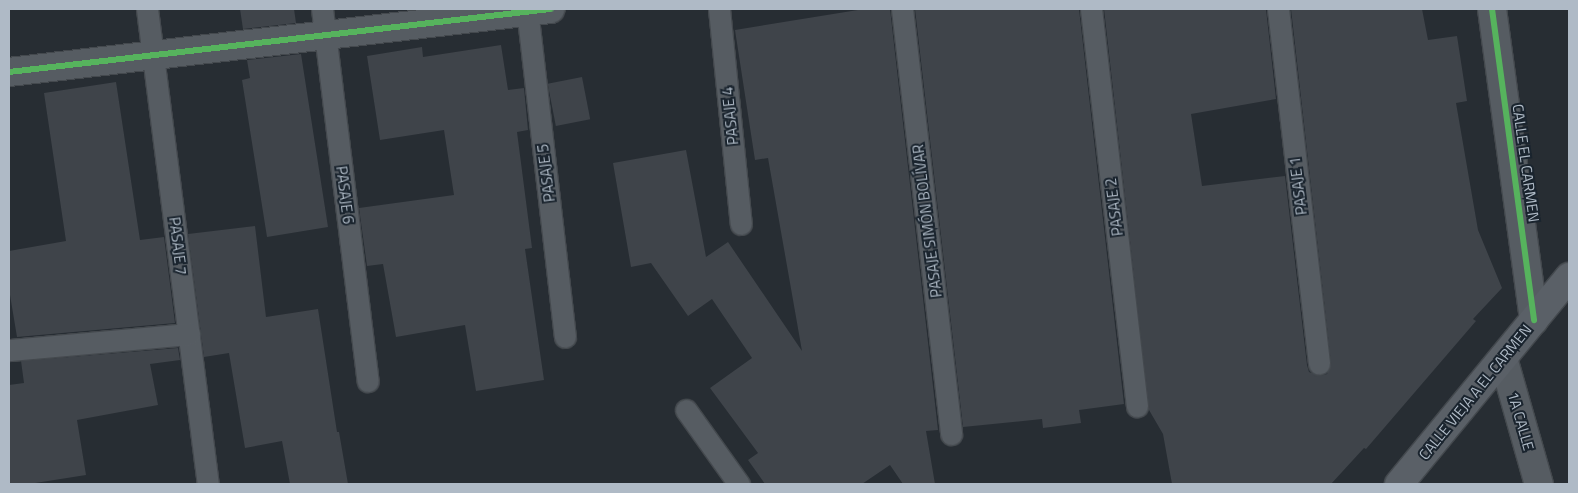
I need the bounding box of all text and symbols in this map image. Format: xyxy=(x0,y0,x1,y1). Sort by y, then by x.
street label: PASAJE 4 xyxy=(718,86,742,146)
street label: CALLE EL CARMEN xyxy=(1509,103,1543,223)
street label: PASAJE 5 xyxy=(534,143,558,203)
street label: PASAJE SIMÓN BOLÍVAR xyxy=(909,143,945,299)
street label: PASAJE 1 xyxy=(1286,156,1310,216)
street label: PASAJE 6 xyxy=(333,165,357,225)
street label: PASAJE 2 xyxy=(1102,177,1126,237)
street label: PASAJE 7 xyxy=(166,216,190,276)
street label: CALLE VIEJA A EL CARMEN xyxy=(1415,321,1535,463)
street label: 1A CALLE xyxy=(1504,389,1538,453)

